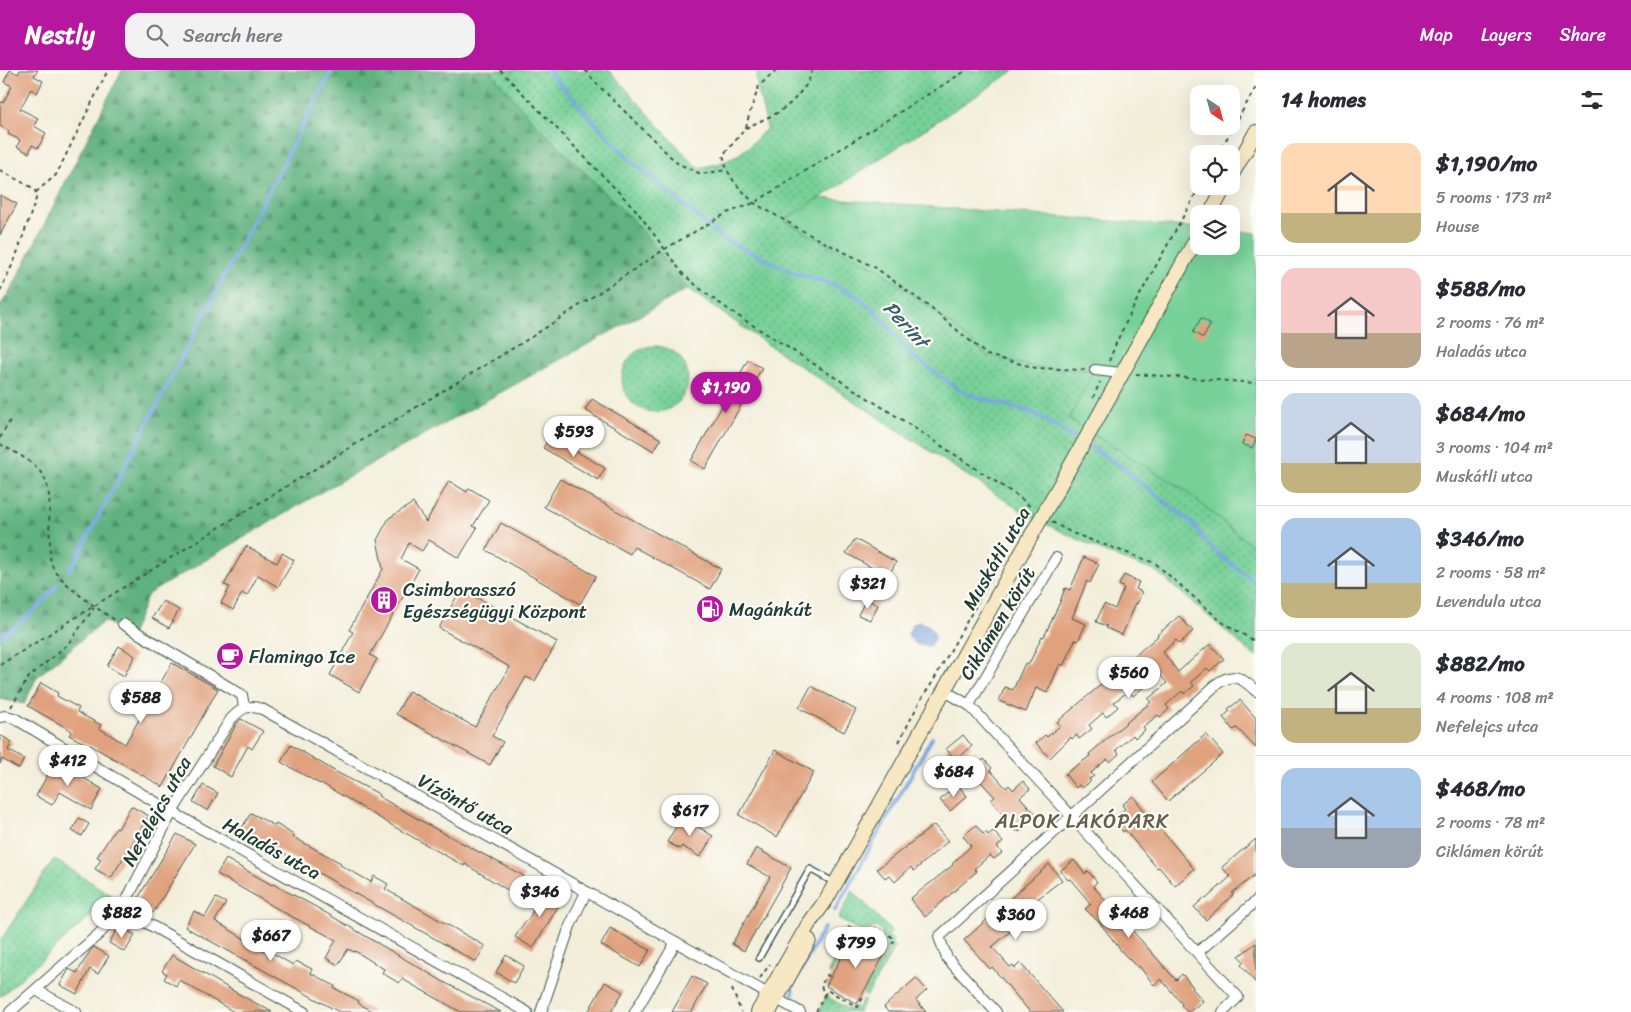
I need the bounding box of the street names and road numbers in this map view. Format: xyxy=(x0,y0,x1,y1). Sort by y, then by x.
street label: Muskátli utca xyxy=(953,500,1040,616)
street label: Ciklámen körút xyxy=(950,560,1044,686)
street label: Nefelejcs utca xyxy=(113,750,200,872)
street label: Vízöntő utca xyxy=(412,765,520,845)
street label: Haladás utca xyxy=(217,808,327,889)

